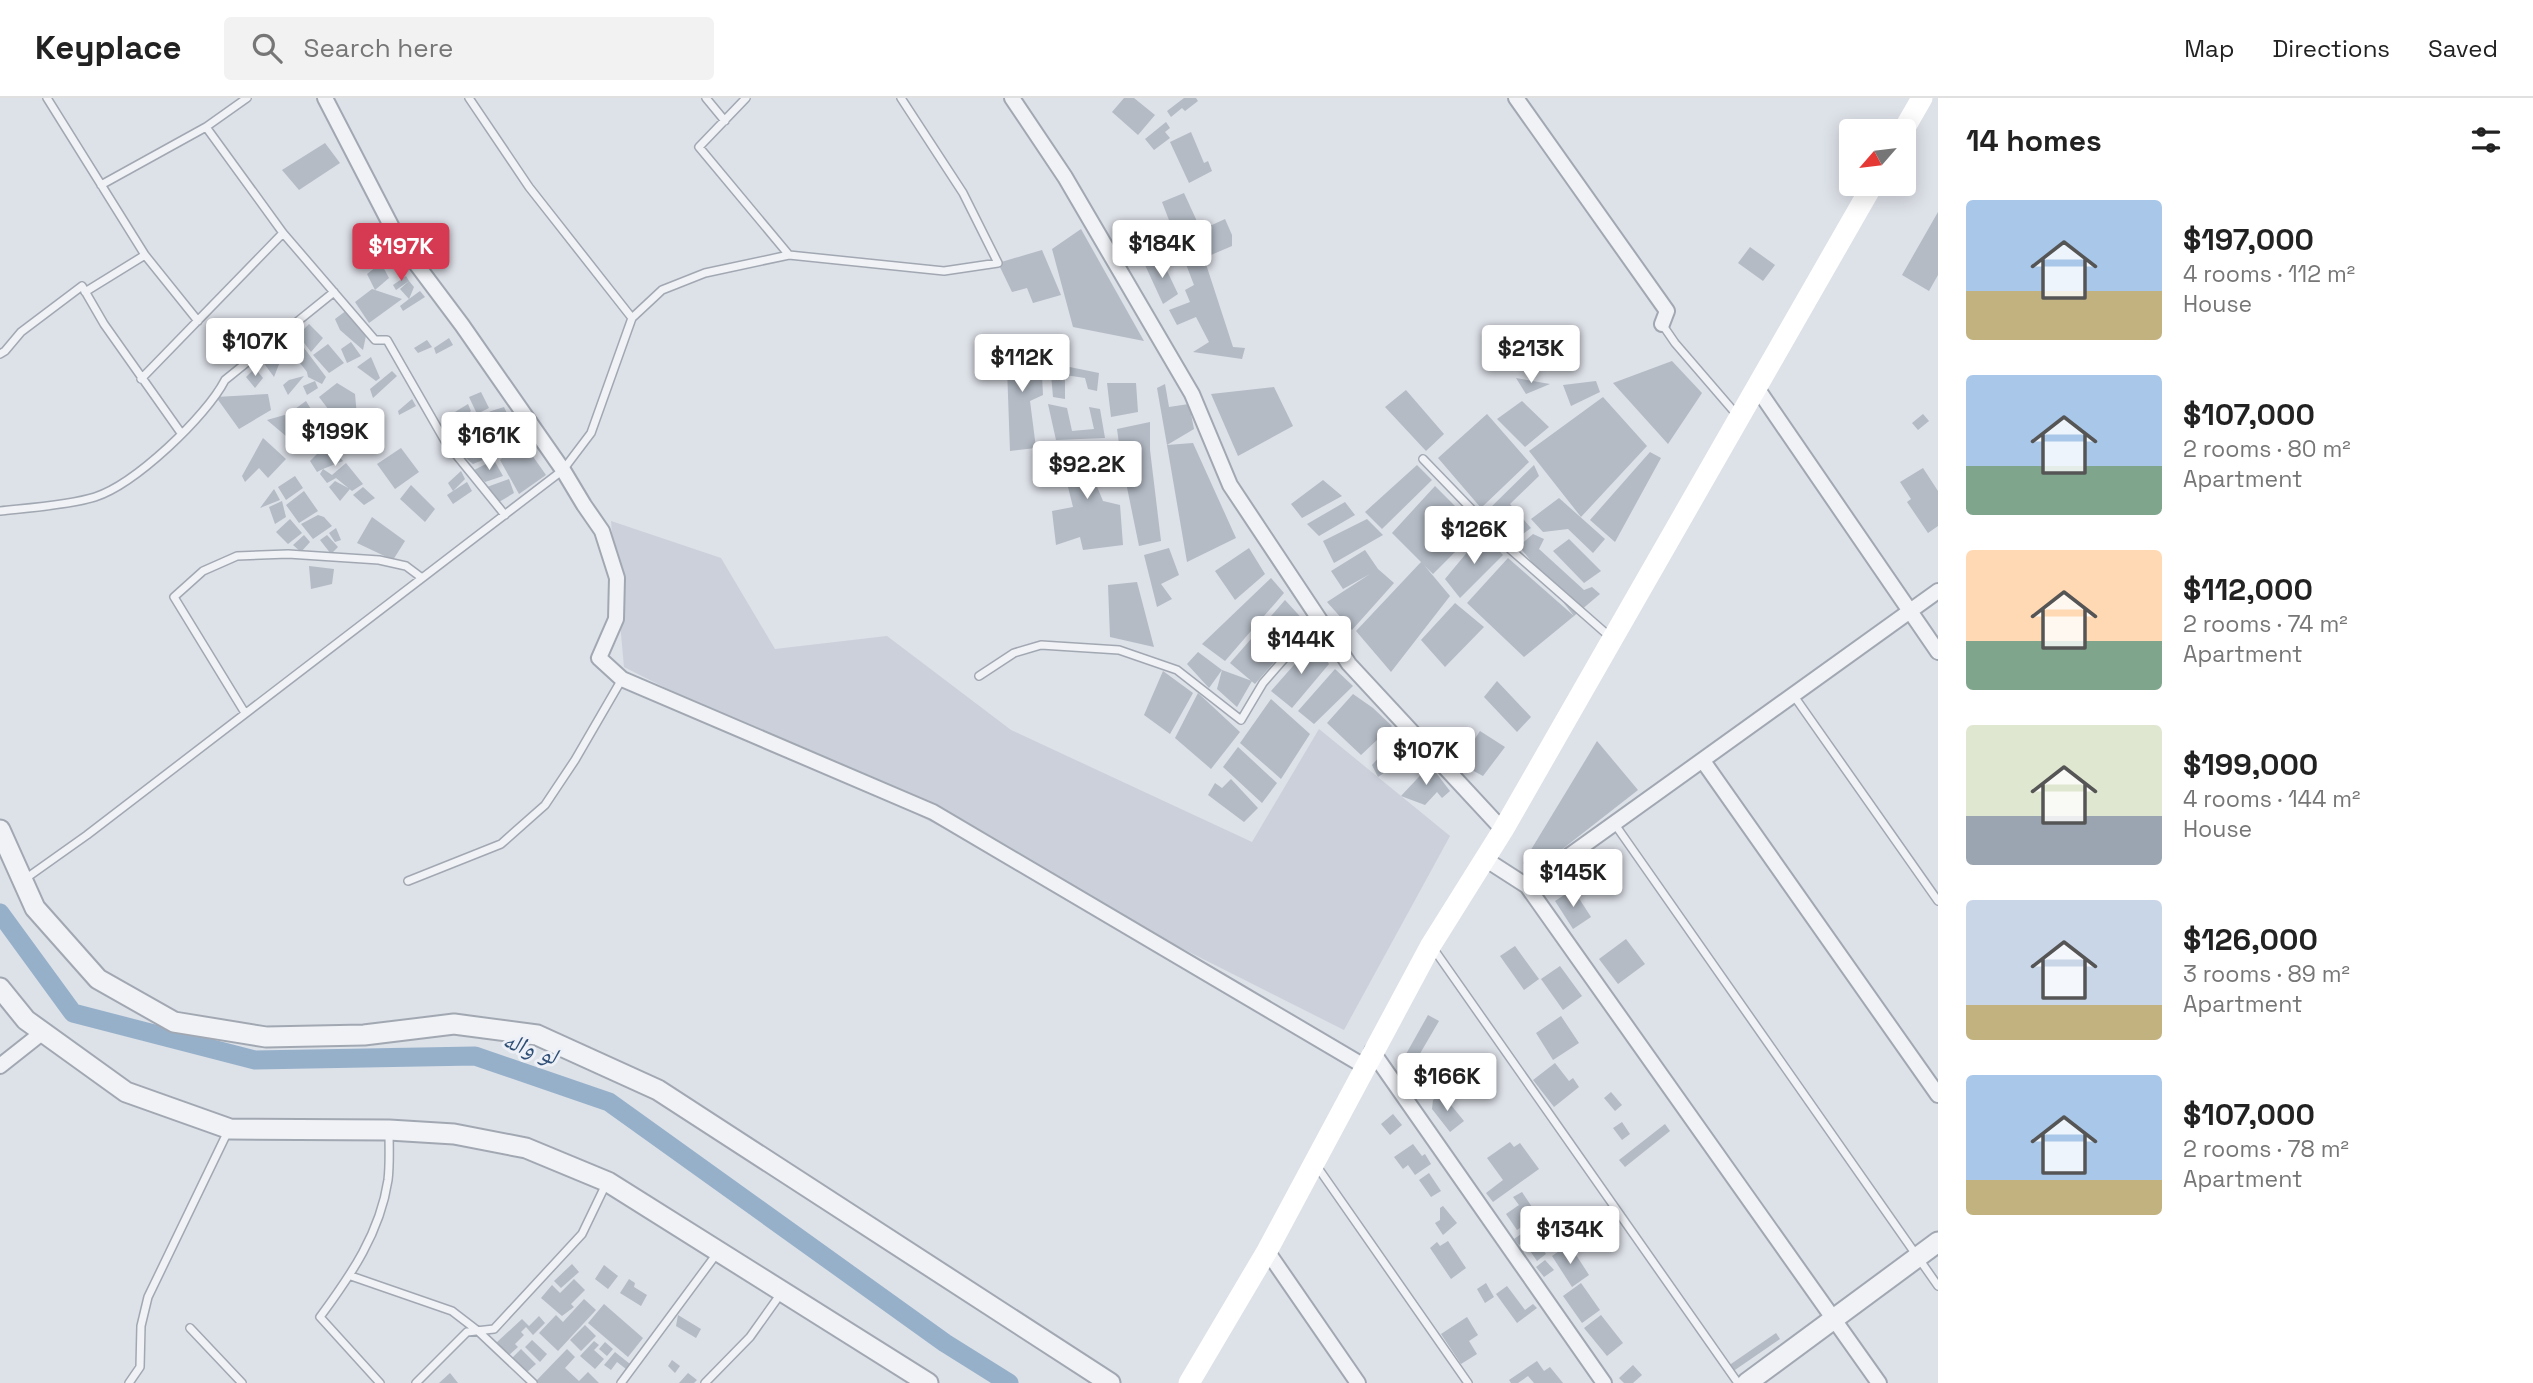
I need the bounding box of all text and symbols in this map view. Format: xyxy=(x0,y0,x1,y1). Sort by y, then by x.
search box xyxy=(224,17,714,80)
text: Keyplace xyxy=(35,27,182,69)
icon: search xyxy=(248,29,286,67)
text: Search here xyxy=(304,31,453,65)
text: Map xyxy=(2184,33,2234,64)
text: Directions xyxy=(2272,33,2390,64)
text: Saved xyxy=(2428,33,2498,64)
north arrow xyxy=(1839,119,1916,196)
map controls xyxy=(1839,119,1916,196)
text: 14 homes xyxy=(1966,121,2102,160)
icon: filters xyxy=(2467,121,2505,159)
pin: $184K xyxy=(1113,220,1211,280)
text: $197,000 xyxy=(2183,220,2314,259)
pin: $197K xyxy=(352,223,450,283)
text: $184K xyxy=(1128,228,1196,258)
icon: home xyxy=(2022,228,2106,312)
text: $197K xyxy=(368,231,434,261)
text: 4 rooms · 112 m² xyxy=(2183,259,2355,289)
text: House xyxy=(2183,289,2252,319)
pin: $107K xyxy=(206,318,304,378)
text: $107K xyxy=(222,326,288,356)
pin: $213K xyxy=(1482,326,1580,385)
text: $213K xyxy=(1498,333,1564,363)
pin: $112K xyxy=(973,334,1071,394)
text: $112K xyxy=(991,342,1053,372)
text: $107,000 xyxy=(2183,395,2315,434)
icon: home xyxy=(2022,403,2106,487)
pin: $199K xyxy=(286,408,384,468)
pin: $161K xyxy=(440,412,538,472)
text: $199K xyxy=(301,416,369,446)
text: $161K xyxy=(457,420,521,450)
text: 2 rooms · 80 m² xyxy=(2183,434,2351,464)
pin: $92.2K xyxy=(1030,442,1144,501)
text: $92.2K xyxy=(1049,449,1125,479)
text: Apartment xyxy=(2183,464,2303,494)
pin: $126K xyxy=(1425,506,1523,566)
text: $126K xyxy=(1441,514,1507,544)
text: $112,000 xyxy=(2183,570,2313,609)
icon: home xyxy=(2022,578,2106,662)
text: 2 rooms · 74 m² xyxy=(2183,609,2348,639)
pin: $144K xyxy=(1252,616,1350,676)
text: $144K xyxy=(1267,624,1335,654)
text: Apartment xyxy=(2183,639,2303,669)
pin: $107K xyxy=(1377,728,1475,787)
text: $107K xyxy=(1393,735,1459,765)
text: $199,000 xyxy=(2183,745,2318,784)
icon: home xyxy=(2022,753,2106,837)
text: 4 rooms · 144 m² xyxy=(2183,784,2360,814)
text: House xyxy=(2183,814,2252,844)
pin: $145K xyxy=(1524,850,1622,909)
text: $145K xyxy=(1539,857,1607,887)
text: $126,000 xyxy=(2183,920,2318,959)
icon: home xyxy=(2022,928,2106,1012)
text: 3 rooms · 89 m² xyxy=(2183,959,2350,989)
text: Apartment xyxy=(2183,989,2303,1019)
water label: لو واله xyxy=(499,1024,564,1072)
pin: $166K xyxy=(1398,1054,1496,1113)
text: $166K xyxy=(1413,1061,1481,1091)
text: $107,000 xyxy=(2183,1095,2315,1134)
icon: home xyxy=(2022,1103,2106,1187)
text: 2 rooms · 78 m² xyxy=(2183,1134,2349,1164)
text: Apartment xyxy=(2183,1164,2303,1194)
pin: $134K xyxy=(1521,1206,1619,1266)
text: $134K xyxy=(1536,1214,1604,1244)

